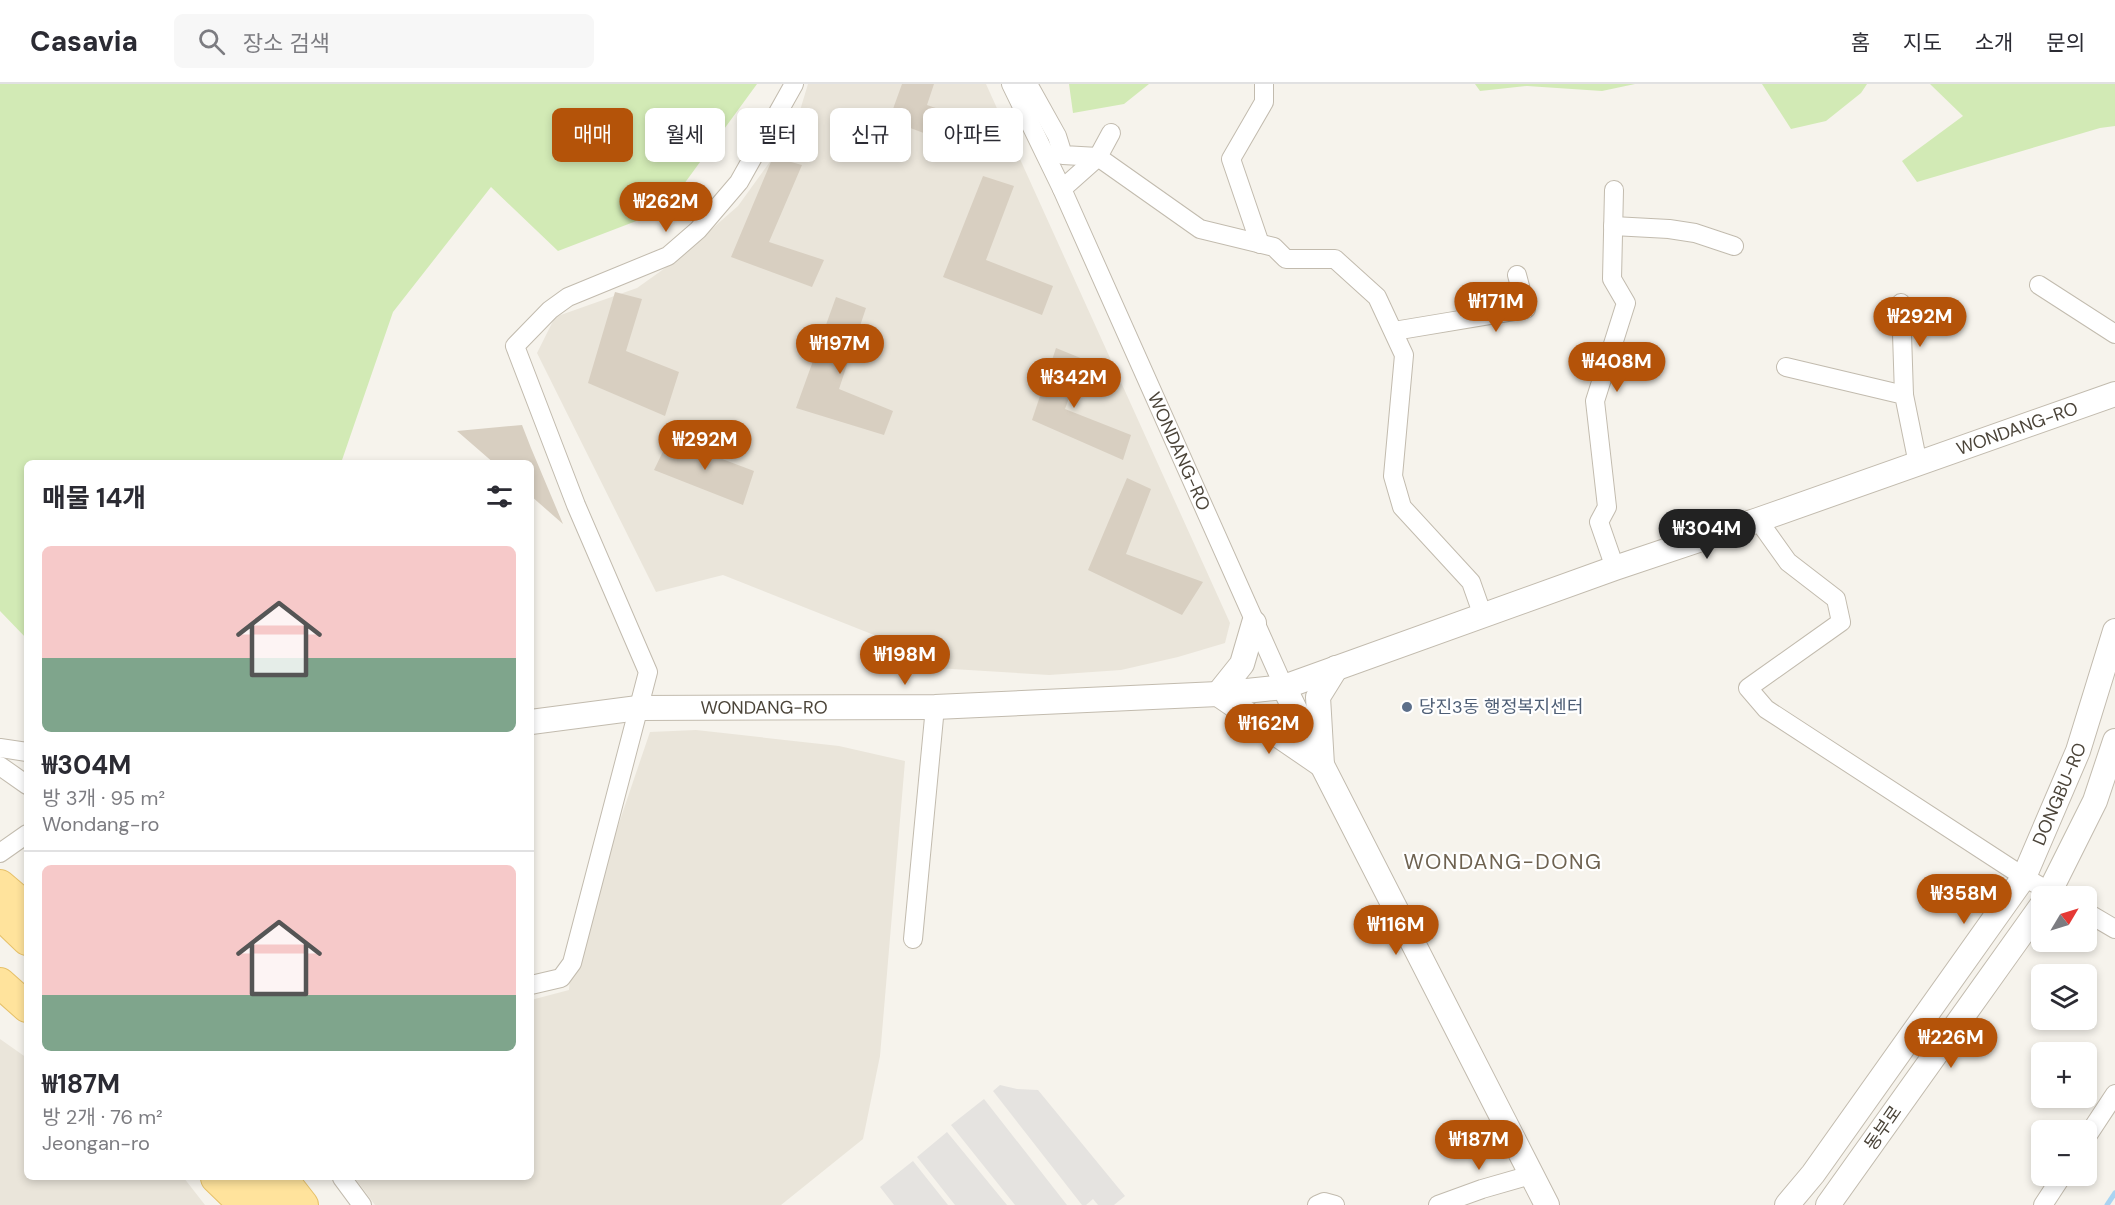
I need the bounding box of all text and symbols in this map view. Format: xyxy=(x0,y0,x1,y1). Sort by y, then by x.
search box xyxy=(174,14,594,68)
text: Casavia xyxy=(30,23,138,60)
icon: search xyxy=(195,25,228,58)
text: 장소 검색 xyxy=(243,29,330,58)
text: 홈 xyxy=(1851,29,1870,57)
text: 지도 xyxy=(1903,29,1942,57)
text: 소개 xyxy=(1975,29,2013,57)
text: 문의 xyxy=(2046,29,2085,57)
chip: 매매 xyxy=(552,108,633,162)
chip: 월세 xyxy=(645,108,725,162)
chip: 필터 xyxy=(737,108,818,162)
chip: 신규 xyxy=(830,108,911,162)
chip: 아파트 xyxy=(923,108,1023,162)
pin: ₩262M xyxy=(624,182,708,233)
text: ₩262M xyxy=(633,188,699,214)
pin: ₩171M xyxy=(1454,282,1538,333)
text: ₩171M xyxy=(1468,288,1524,314)
pin: ₩292M xyxy=(1878,297,1962,348)
text: ₩292M xyxy=(1887,303,1953,329)
pin: ₩197M xyxy=(798,324,882,375)
text: ₩197M xyxy=(810,330,870,356)
pin: ₩408M xyxy=(1575,342,1659,393)
text: ₩408M xyxy=(1582,348,1652,374)
pin: ₩342M xyxy=(1032,358,1116,409)
text: ₩342M xyxy=(1041,364,1107,390)
street label: WONDANG-RO xyxy=(1142,388,1216,514)
street label: WONDANG-RO xyxy=(1953,396,2081,461)
pin: ₩292M xyxy=(663,420,747,471)
text: ₩292M xyxy=(672,426,738,452)
icon: filters xyxy=(483,480,516,513)
text: 매물 14개 xyxy=(42,481,146,515)
pin: ₩304M xyxy=(1665,509,1749,560)
text: ₩304M xyxy=(1673,515,1741,541)
icon: home xyxy=(225,585,333,693)
pin: ₩198M xyxy=(863,635,947,686)
text: ₩198M xyxy=(874,641,936,667)
street label: WONDANG-RO xyxy=(700,695,828,720)
place label: 당진3동 행정복지센터 xyxy=(1419,695,1583,719)
marker: 당진3동 행정복지센터 xyxy=(1400,700,1414,714)
pin: ₩162M xyxy=(1227,704,1311,755)
text: ₩162M xyxy=(1239,710,1299,736)
street label: DONGBU-RO xyxy=(2027,740,2092,849)
text: ₩304M xyxy=(42,748,131,782)
text: 방 3개 · 95 m² xyxy=(42,785,165,811)
text: Wondang-ro xyxy=(42,811,159,837)
district label: WONDANG-DONG xyxy=(1404,848,1602,876)
pin: ₩358M xyxy=(1922,874,2006,925)
text: ₩358M xyxy=(1931,880,1997,906)
north arrow xyxy=(2031,886,2097,952)
map controls xyxy=(2031,886,2097,1186)
icon: home xyxy=(225,904,333,1012)
pin: ₩116M xyxy=(1354,905,1438,956)
text: ₩116M xyxy=(1368,911,1424,937)
button: layers xyxy=(2031,964,2097,1030)
pin: ₩226M xyxy=(1909,1018,1993,1069)
text: ₩226M xyxy=(1918,1024,1984,1050)
button: + xyxy=(2031,1042,2097,1108)
text: ₩187M xyxy=(42,1067,120,1101)
street label: 동부로 xyxy=(1859,1101,1907,1155)
text: 방 2개 · 76 m² xyxy=(42,1104,163,1130)
pin: ₩187M xyxy=(1437,1120,1521,1171)
button: − xyxy=(2031,1120,2097,1186)
text: ₩187M xyxy=(1449,1126,1509,1152)
text: Jeongan-ro xyxy=(42,1130,150,1156)

